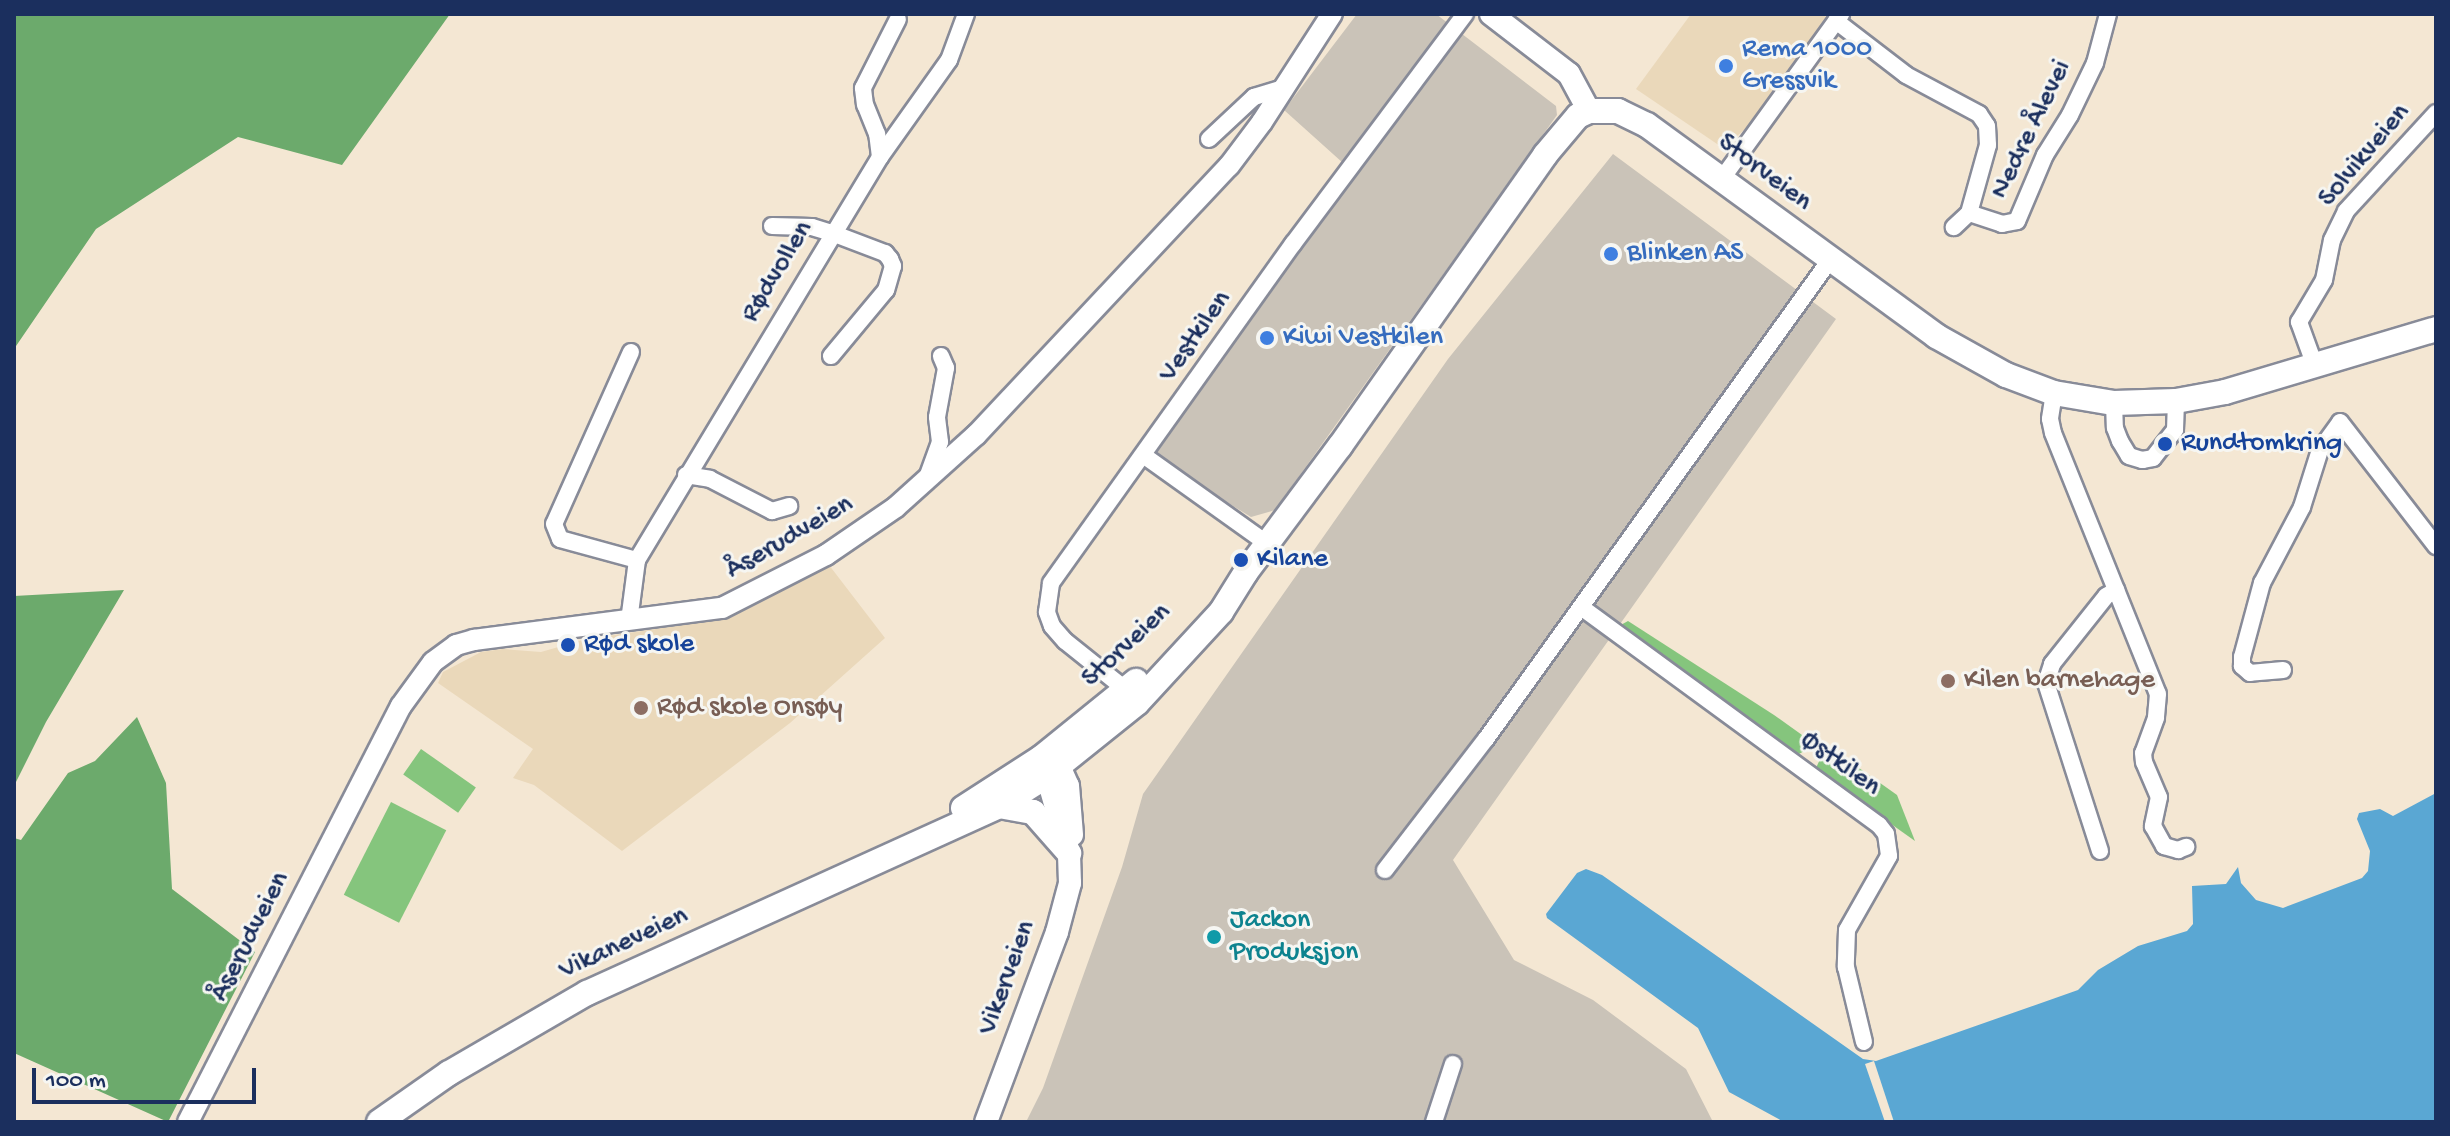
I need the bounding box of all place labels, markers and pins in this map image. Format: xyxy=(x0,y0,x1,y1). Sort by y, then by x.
place label: Rema 1000 Gressvik xyxy=(1742,33,1872,99)
marker: Rema 1000 Gressvik xyxy=(1717,57,1735,75)
place label: Blinken AS xyxy=(1627,237,1743,271)
marker: Blinken AS xyxy=(1602,245,1620,263)
place label: Kiwi Vestkilen xyxy=(1283,321,1443,355)
marker: Kiwi Vestkilen xyxy=(1258,329,1276,347)
place label: Rundtomkring xyxy=(2181,427,2342,461)
marker: Rundtomkring xyxy=(2156,435,2174,453)
place label: Kilane xyxy=(1257,543,1328,577)
marker: Kilane xyxy=(1232,551,1250,569)
place label: Rød skole xyxy=(584,628,694,662)
marker: Rød skole xyxy=(559,636,577,654)
place label: Kilen barnehage xyxy=(1964,664,2155,698)
marker: Kilen barnehage xyxy=(1939,672,1957,690)
place label: Rød skole Onsøy xyxy=(657,691,843,725)
marker: Rød skole Onsøy xyxy=(632,699,650,717)
place label: Jackon Produksjon xyxy=(1230,904,1358,970)
marker: Jackon Produksjon xyxy=(1205,928,1223,946)

